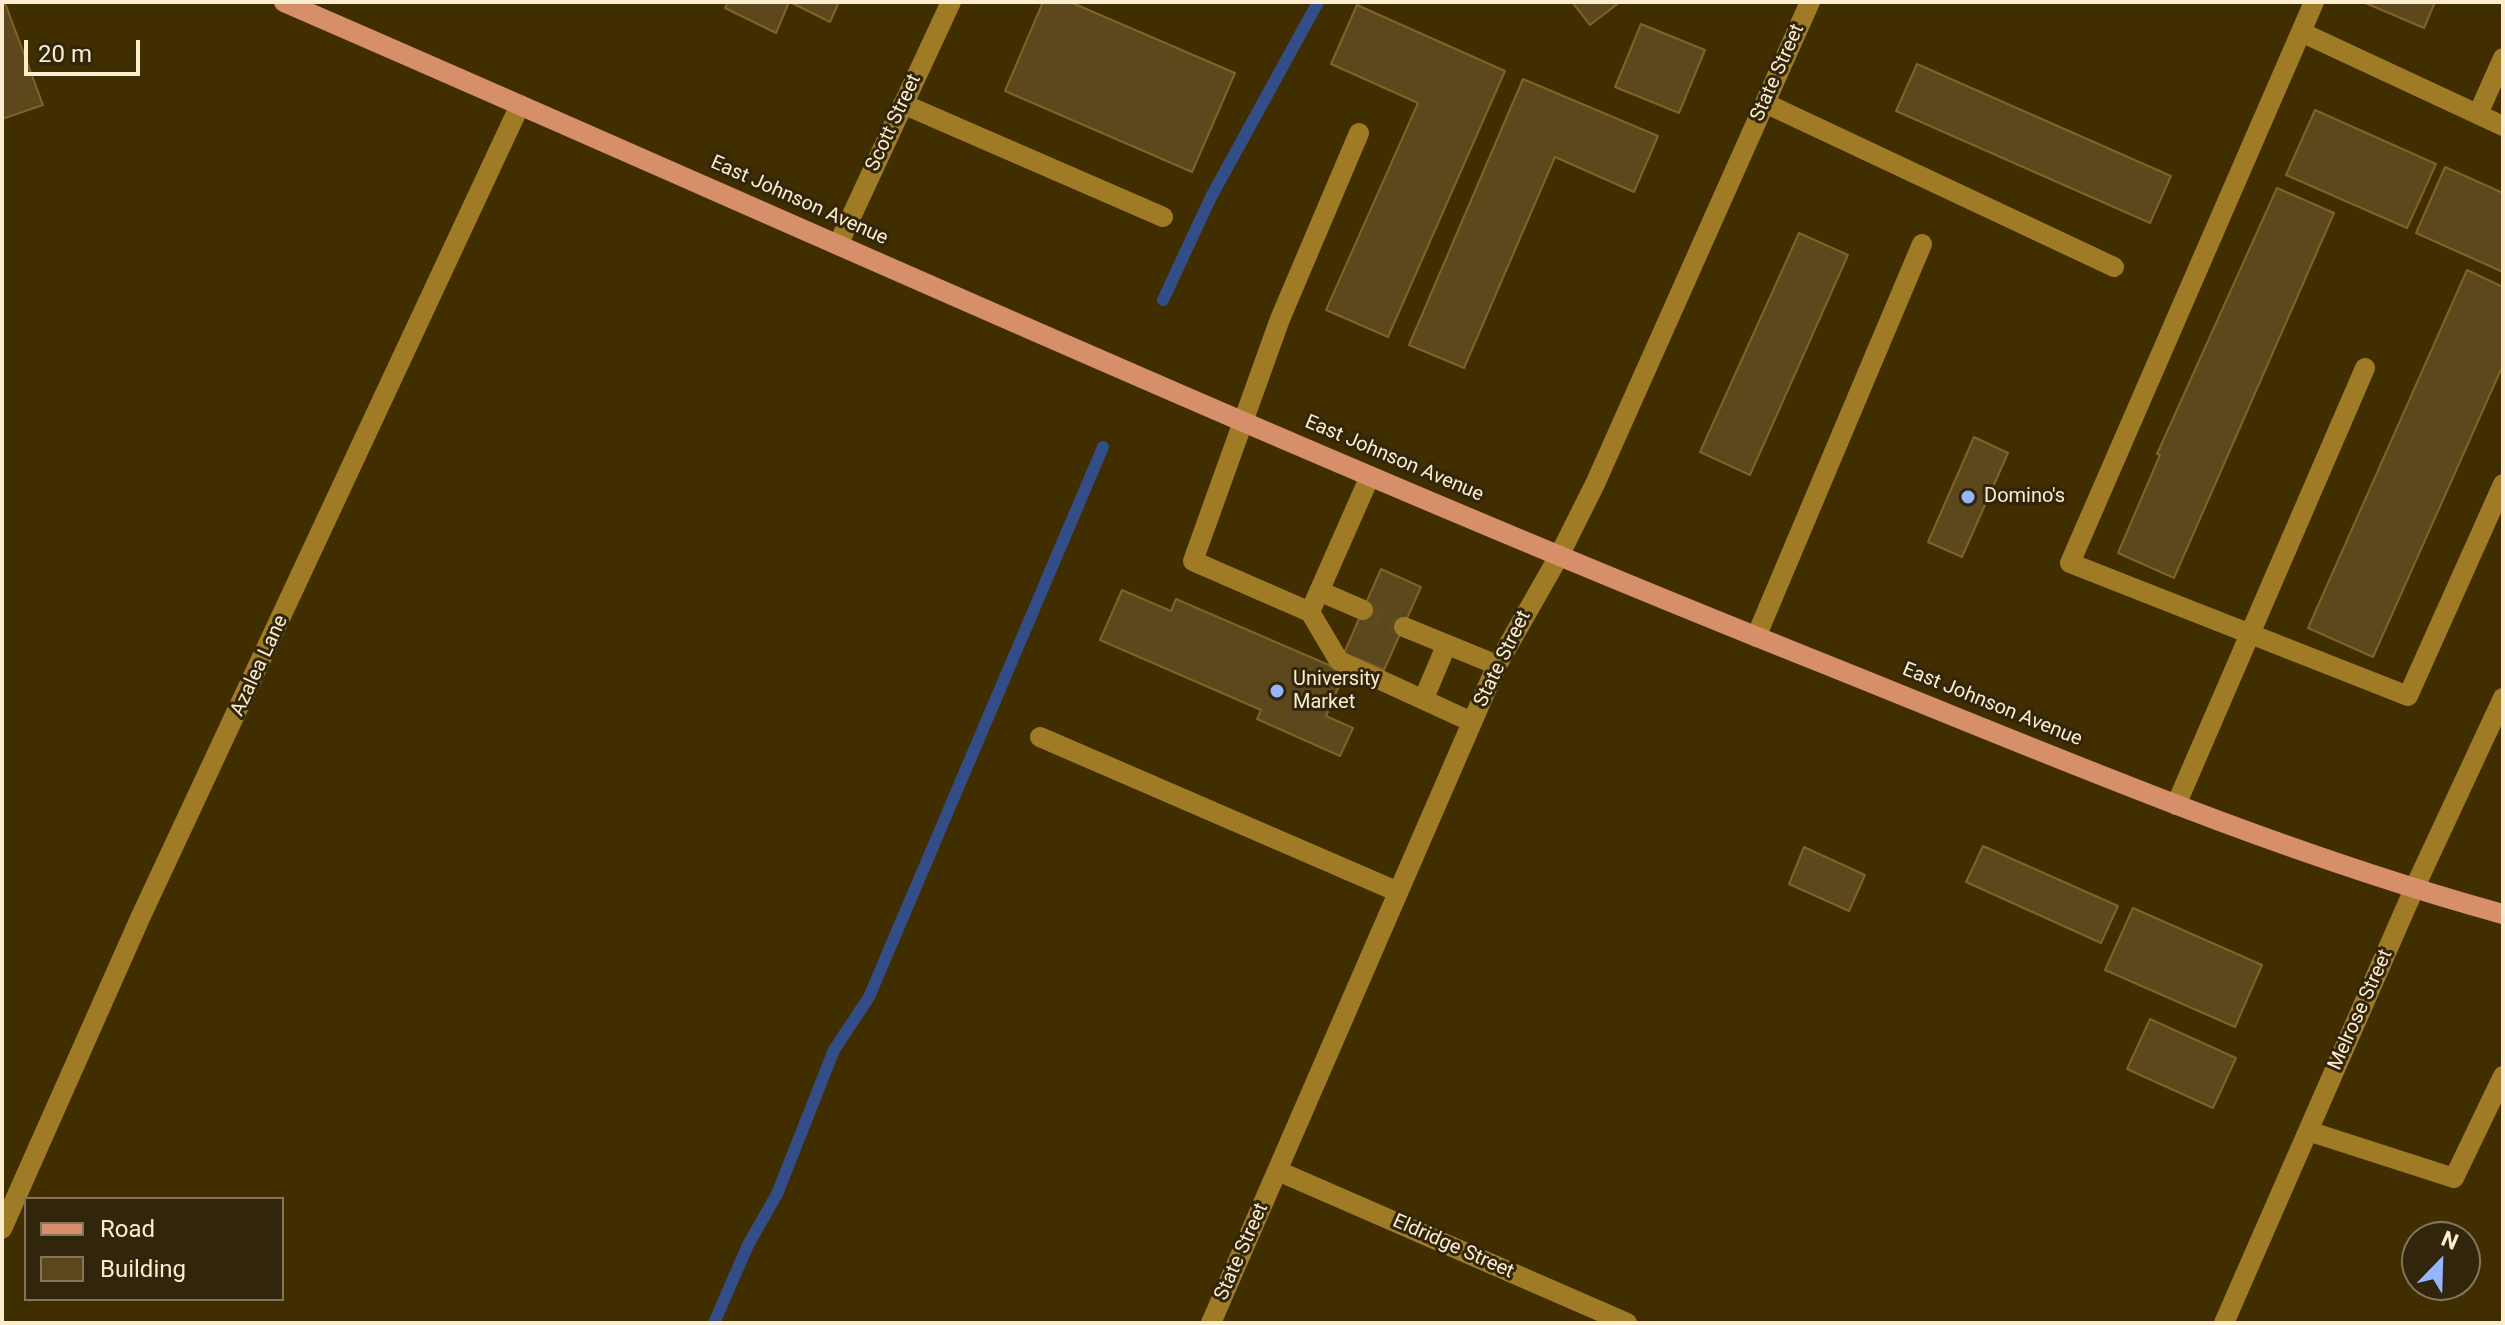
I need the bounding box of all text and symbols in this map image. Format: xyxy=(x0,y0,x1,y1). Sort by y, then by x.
street label: State Street xyxy=(1746,21,1810,125)
scale bar xyxy=(28,24,144,74)
text: 20 m xyxy=(38,40,92,68)
street label: Scott Street xyxy=(861,71,927,175)
street label: East Johnson Avenue xyxy=(707,151,891,251)
street label: East Johnson Avenue xyxy=(1301,411,1487,507)
place label: Domino's xyxy=(1984,485,2065,509)
marker: Domino's xyxy=(1959,488,1977,506)
street label: State Street xyxy=(1469,607,1537,711)
street label: Azalea Lane xyxy=(226,612,294,720)
street label: East Johnson Avenue xyxy=(1899,658,2085,752)
place label: University Market xyxy=(1293,668,1380,715)
marker: University Market xyxy=(1268,682,1286,700)
street label: Melrose Street xyxy=(2324,946,2398,1074)
legend xyxy=(24,1197,284,1301)
street label: State Street xyxy=(1210,1200,1274,1304)
street label: Eldridge Street xyxy=(1389,1210,1517,1284)
text: Road xyxy=(100,1215,155,1243)
north arrow xyxy=(2401,1221,2481,1301)
text: N xyxy=(2438,1226,2462,1255)
text: Building xyxy=(100,1255,186,1283)

